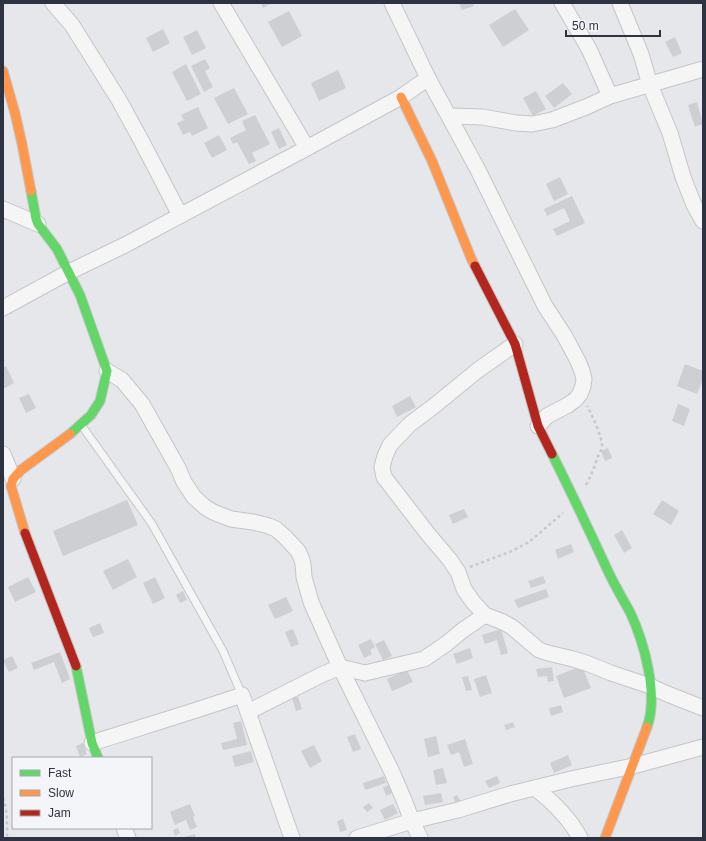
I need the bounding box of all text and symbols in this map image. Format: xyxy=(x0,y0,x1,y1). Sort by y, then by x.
scale bar xyxy=(566,12,660,38)
text: 50 m xyxy=(572,19,599,33)
legend xyxy=(12,757,152,829)
text: Fast xyxy=(48,766,72,780)
text: Slow xyxy=(48,786,74,800)
text: Jam xyxy=(48,806,71,820)

